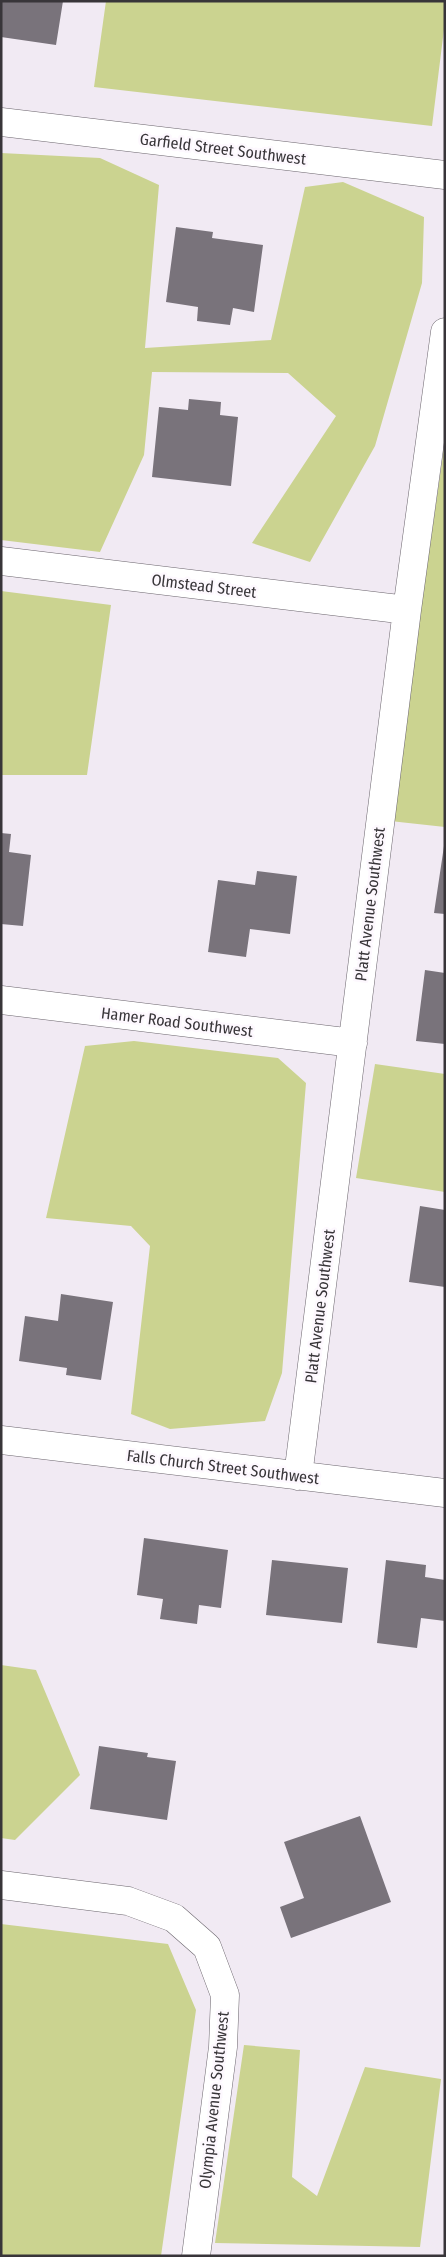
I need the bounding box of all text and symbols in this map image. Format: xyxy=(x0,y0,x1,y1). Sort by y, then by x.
street label: Garfield Street Southwest xyxy=(139,129,308,169)
street label: Olmstead Street xyxy=(150,570,258,602)
street label: Platt Avenue Southwest xyxy=(351,825,389,982)
street label: Hamer Road Southwest xyxy=(100,1003,255,1041)
street label: Platt Avenue Southwest xyxy=(301,1227,339,1384)
street label: Falls Church Street Southwest xyxy=(126,1446,321,1488)
street label: Olympia Avenue Southwest xyxy=(195,2010,233,2190)

